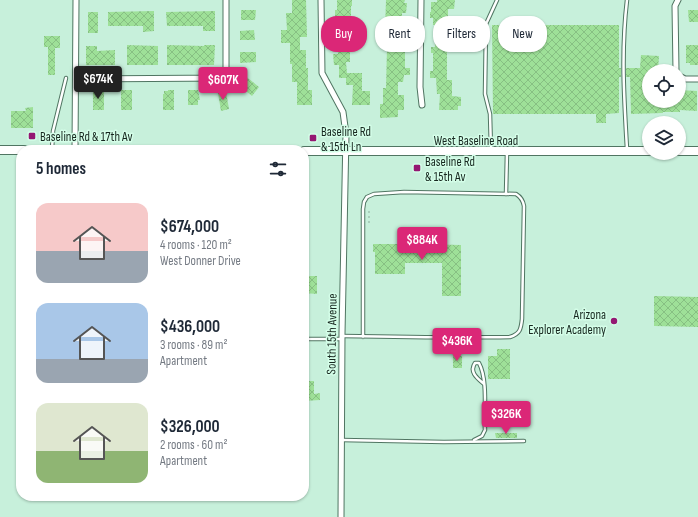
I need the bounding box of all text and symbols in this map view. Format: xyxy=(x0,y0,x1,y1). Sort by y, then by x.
chip: Buy xyxy=(321,16,367,52)
chip: Rent xyxy=(375,16,425,52)
chip: Filters xyxy=(433,16,490,52)
chip: New xyxy=(498,16,547,52)
map controls xyxy=(642,64,686,160)
button: locate xyxy=(642,64,686,108)
pin: $674K xyxy=(70,66,126,100)
pin: $607K xyxy=(195,67,251,101)
text: $674K xyxy=(83,71,113,87)
text: $607K xyxy=(207,72,239,88)
button: layers xyxy=(642,116,686,160)
place label: Baseline Rd & 15th Ln xyxy=(321,124,371,155)
place label: Baseline Rd & 17th Av xyxy=(40,129,133,145)
marker: Baseline Rd & 17th Av xyxy=(27,131,37,141)
marker: Baseline Rd & 15th Ln xyxy=(308,133,318,143)
street label: West Baseline Road xyxy=(434,133,518,149)
place label: Baseline Rd & 15th Av xyxy=(425,154,475,185)
icon: filters xyxy=(267,158,289,180)
text: 5 homes xyxy=(36,159,86,179)
marker: Baseline Rd & 15th Av xyxy=(412,163,422,173)
text: $674,000 xyxy=(160,217,219,237)
icon: home xyxy=(68,219,116,267)
pin: $884K xyxy=(394,227,450,261)
text: $884K xyxy=(406,232,438,248)
text: 4 rooms · 120 m² xyxy=(160,237,232,253)
text: West Donner Drive xyxy=(160,253,241,269)
street label: South 15th Avenue xyxy=(323,293,341,375)
place label: Arizona Explorer Academy xyxy=(528,307,606,338)
marker: Arizona Explorer Academy xyxy=(609,316,619,326)
text: $436,000 xyxy=(160,317,220,337)
icon: home xyxy=(68,319,116,367)
pin: $436K xyxy=(429,328,485,362)
text: $436K xyxy=(441,333,473,349)
text: 3 rooms · 89 m² xyxy=(160,337,227,353)
text: Apartment xyxy=(160,353,207,369)
pin: $326K xyxy=(478,401,534,435)
text: $326K xyxy=(491,406,521,422)
text: $326,000 xyxy=(160,417,220,437)
icon: home xyxy=(68,419,116,467)
text: 2 rooms · 60 m² xyxy=(160,437,227,453)
text: Apartment xyxy=(160,453,207,469)

